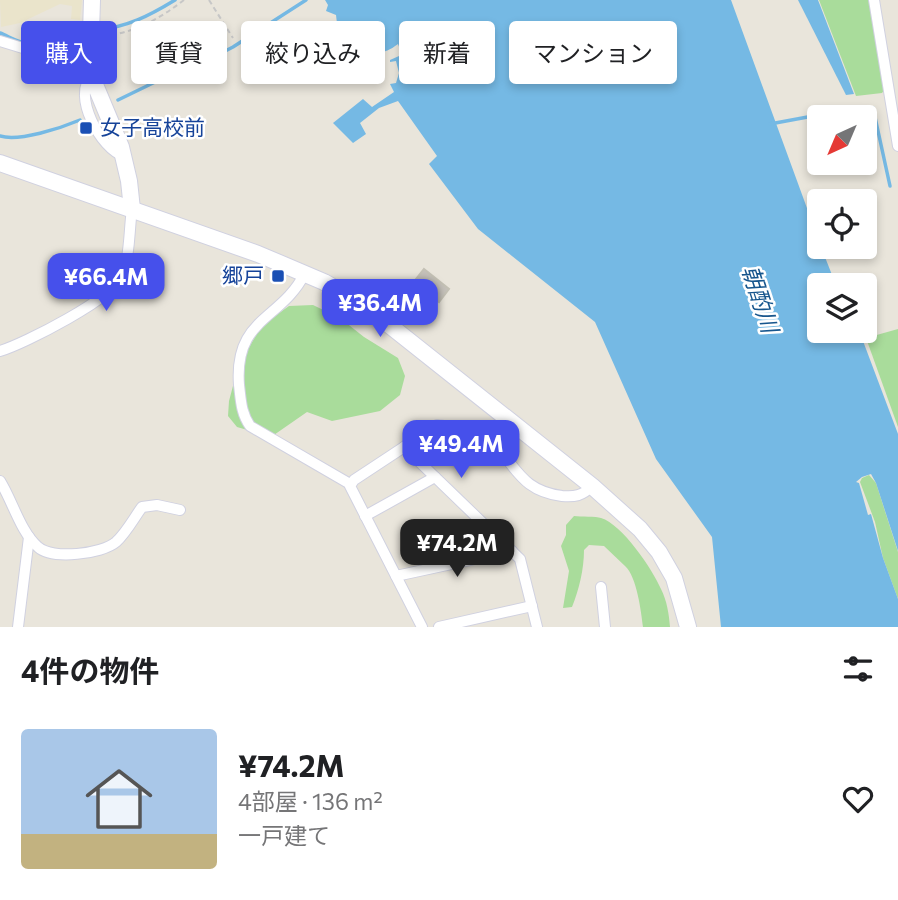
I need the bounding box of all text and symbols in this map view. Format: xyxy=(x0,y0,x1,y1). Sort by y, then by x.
chip: 購入 xyxy=(21,21,117,84)
chip: 賃貸 xyxy=(131,21,227,84)
chip: 絞り込み xyxy=(241,21,385,84)
chip: 新着 xyxy=(399,21,495,84)
chip: マンション xyxy=(509,21,677,84)
north arrow xyxy=(807,105,877,175)
map controls xyxy=(807,105,877,343)
place label: 女子高校前 xyxy=(100,114,205,139)
marker: 女子高校前 xyxy=(78,120,94,136)
button: locate xyxy=(807,189,877,259)
pin: ¥66.4M xyxy=(49,254,163,313)
text: ¥66.4M xyxy=(64,262,148,290)
place label: 郷戸 xyxy=(222,262,264,287)
water label: 朝酌川 xyxy=(737,262,786,339)
marker: 郷戸 xyxy=(270,268,286,284)
button: layers xyxy=(807,273,877,343)
pin: ¥36.4M xyxy=(323,280,437,339)
text: ¥36.4M xyxy=(338,288,422,316)
pin: ¥49.4M xyxy=(404,420,518,480)
text: ¥49.4M xyxy=(418,429,504,457)
pin: ¥74.2M xyxy=(400,520,514,579)
text: ¥74.2M xyxy=(416,528,498,556)
icon: filters xyxy=(839,650,877,688)
text: 4件の物件 xyxy=(21,651,159,688)
text: ¥74.2M xyxy=(238,746,344,783)
icon: home xyxy=(77,757,161,841)
icon: heart xyxy=(839,780,877,818)
text: 4部屋 · 136 m² xyxy=(238,787,383,815)
text: 一戸建て xyxy=(238,821,330,849)

